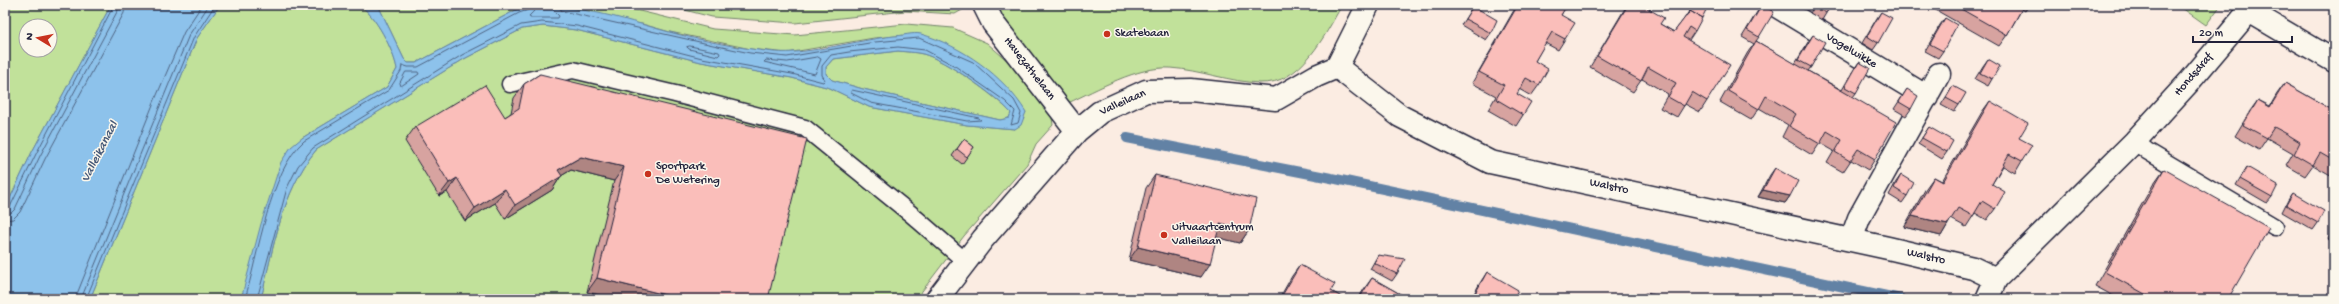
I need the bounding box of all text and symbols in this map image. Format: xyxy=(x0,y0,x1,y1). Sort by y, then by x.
north arrow xyxy=(18,18,58,58)
scale bar xyxy=(2193,18,2292,44)
place label: Skatebaan xyxy=(1115,27,1169,41)
text: 20 m xyxy=(2199,27,2224,41)
marker: Skatebaan xyxy=(1102,29,1112,39)
street label: Vogelwikke xyxy=(1822,30,1880,72)
text: N xyxy=(24,32,37,41)
street label: Havezathelaan xyxy=(1000,35,1058,104)
street label: Hondsdraf xyxy=(2172,50,2217,99)
street label: Valleilaan xyxy=(1097,87,1149,120)
water label: Valleikanaal xyxy=(78,118,122,185)
place label: Sportpark De Wetering xyxy=(655,160,720,188)
marker: Sportpark De Wetering xyxy=(643,169,653,179)
street label: Walstro xyxy=(1588,176,1630,198)
place label: Uitvaartcentrum Valleilaan xyxy=(1171,221,1254,249)
marker: Uitvaartcentrum Valleilaan xyxy=(1159,230,1169,240)
street label: Walstro xyxy=(1905,246,1947,268)

